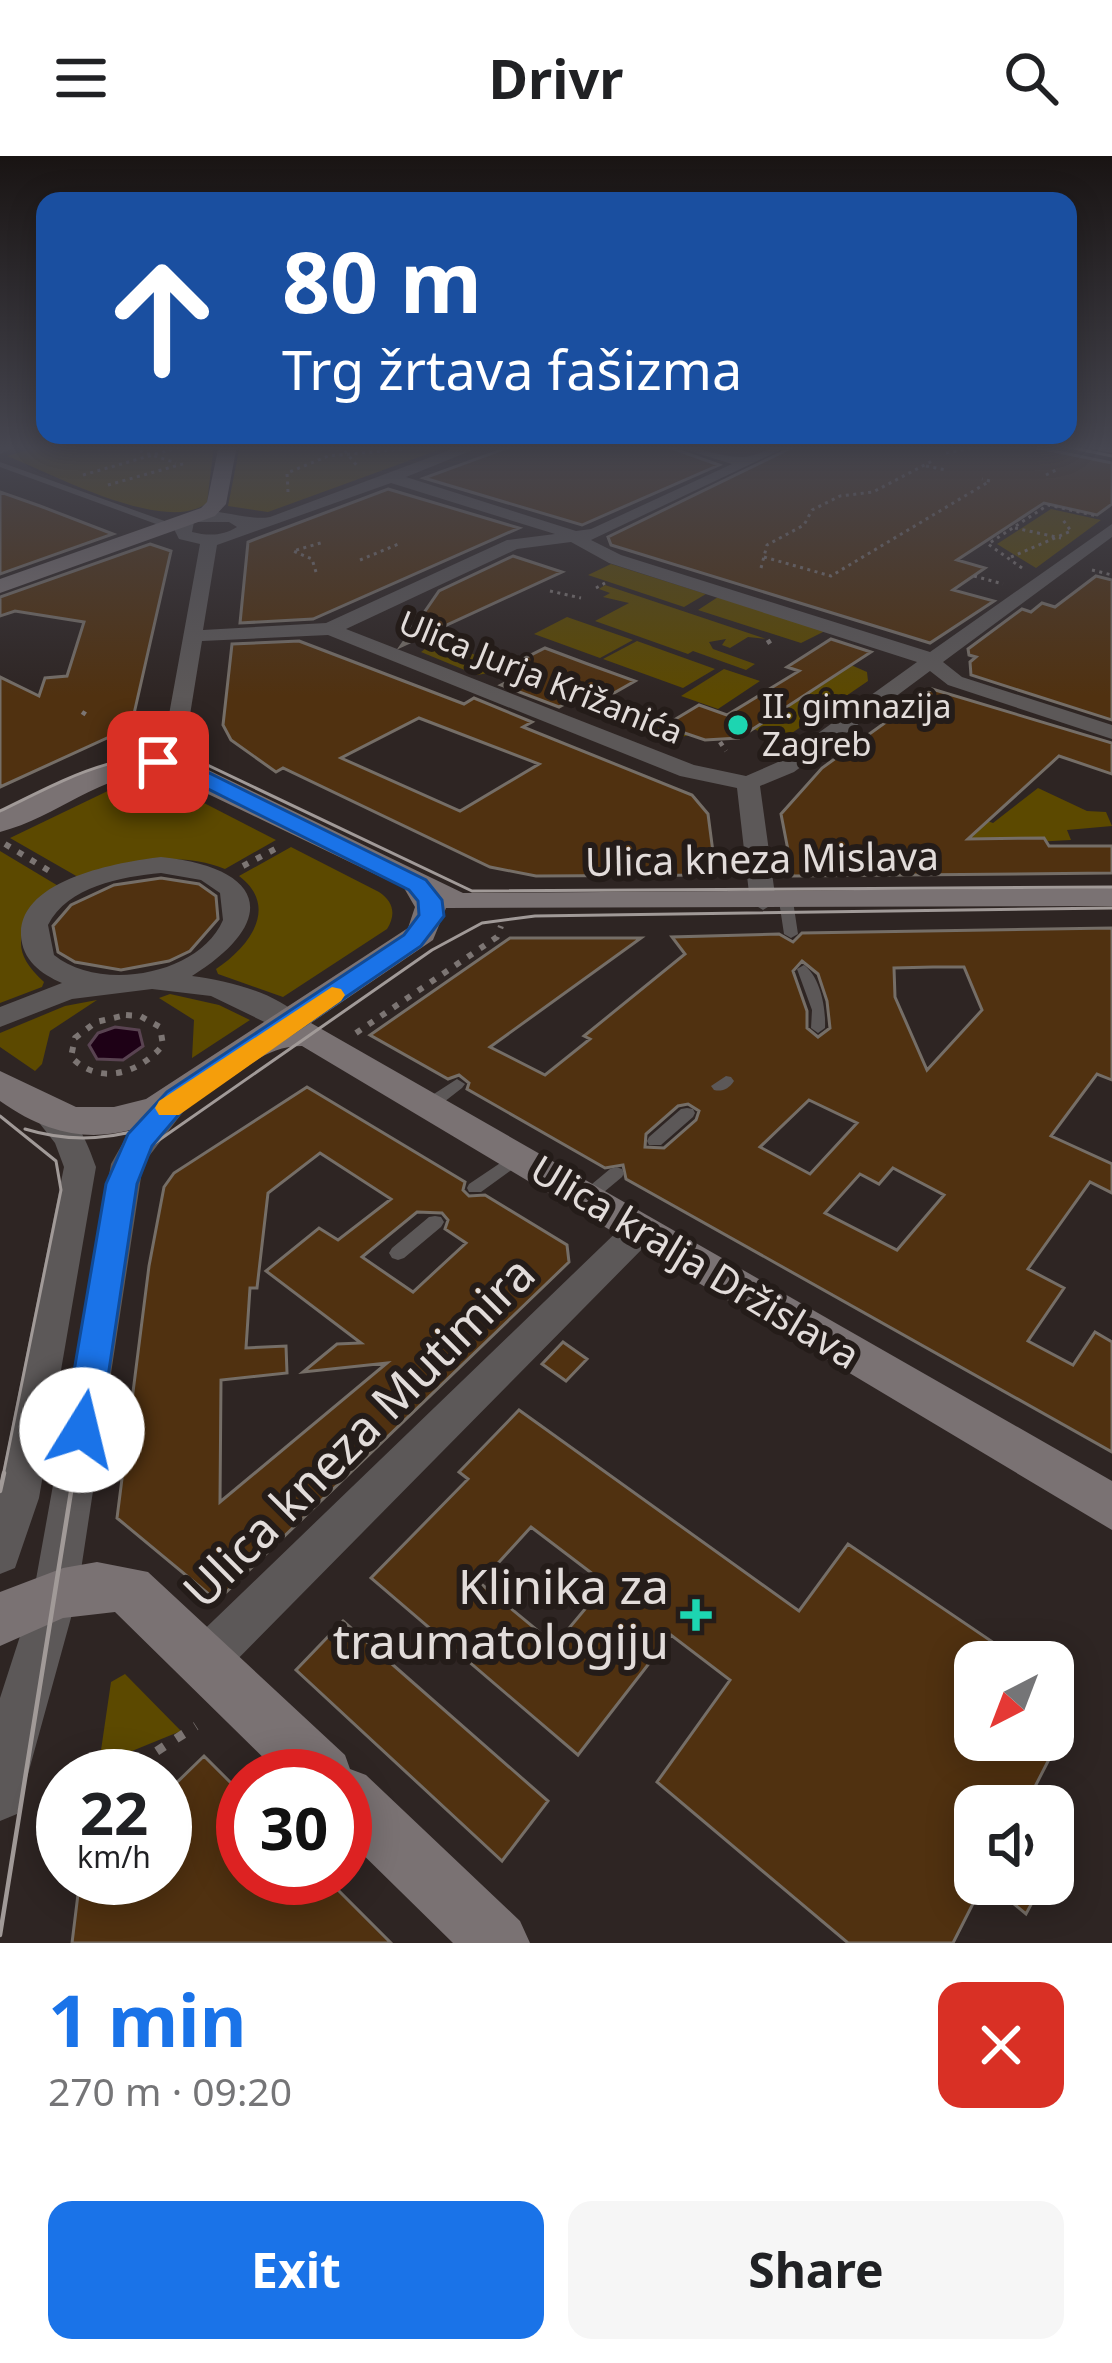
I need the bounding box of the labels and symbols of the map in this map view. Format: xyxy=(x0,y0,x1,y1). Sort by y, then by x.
street label: Ulica Jurja Križanića xyxy=(392,599,690,754)
place label: II. gimnazija Zagreb xyxy=(762,683,951,766)
pin xyxy=(107,711,209,813)
marker: II. gimnazija Zagreb xyxy=(725,712,751,738)
street label: Ulica kneza Mislava xyxy=(585,828,939,887)
street label: Ulica kralja Držislava xyxy=(521,1141,870,1380)
street label: Ulica kneza Mutimira xyxy=(168,1241,548,1621)
position arrow xyxy=(19,1367,145,1493)
place label: Klinika za traumatologiju xyxy=(333,1553,669,1673)
marker: Klinika za traumatologiju xyxy=(680,1599,712,1631)
north arrow xyxy=(954,1641,1074,1761)
speed limit sign: 30 xyxy=(216,1749,372,1905)

